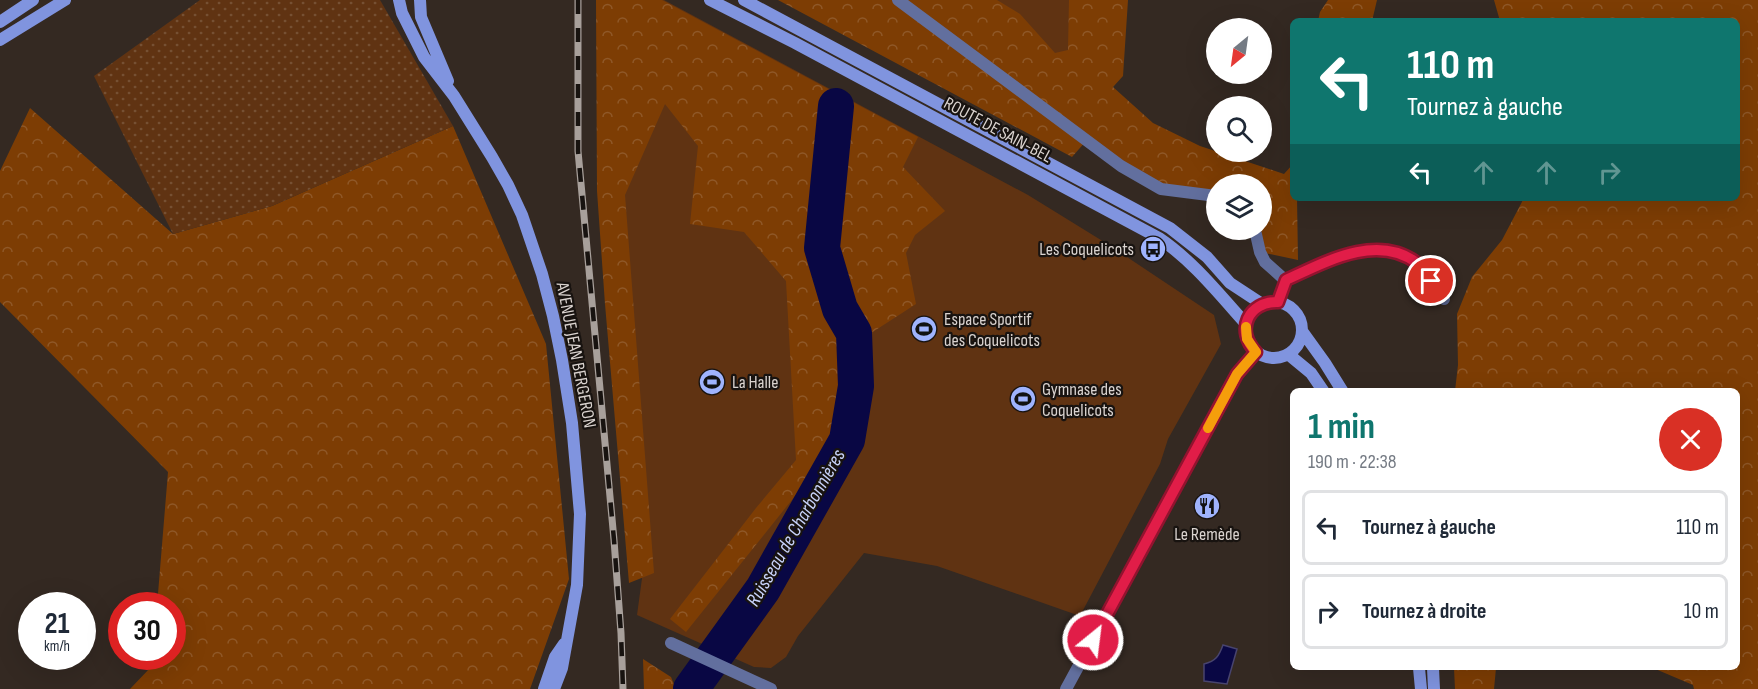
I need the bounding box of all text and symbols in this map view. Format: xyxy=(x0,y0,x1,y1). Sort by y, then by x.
north arrow xyxy=(1206,18,1272,84)
map controls xyxy=(1206,18,1272,240)
text: 110 m xyxy=(1407,40,1494,91)
icon: left xyxy=(1308,42,1386,120)
text: Tournez à gauche xyxy=(1407,91,1563,123)
street label: ROUTE DE SAIN-BEL xyxy=(940,93,1056,168)
button: search xyxy=(1206,96,1272,162)
icon: left xyxy=(1404,156,1437,189)
icon: ahead xyxy=(1467,156,1500,189)
icon: ahead xyxy=(1530,156,1563,189)
icon: right xyxy=(1593,156,1626,189)
button: layers xyxy=(1206,174,1272,240)
bus stop icon: Les Coquelicots xyxy=(1138,234,1168,264)
place label: Les Coquelicots xyxy=(1039,239,1134,260)
pin xyxy=(1405,255,1456,306)
icon: arrive xyxy=(1414,264,1447,297)
street label: AVENUE JEAN BERGERON xyxy=(551,279,600,430)
place label: Espace Sportif des Coquelicots xyxy=(944,309,1040,351)
sports icon: Espace Sportif des Coquelicots xyxy=(909,314,939,344)
sports icon: La Halle xyxy=(697,367,727,397)
place label: La Halle xyxy=(732,372,778,393)
place label: Gymnase des Coquelicots xyxy=(1042,379,1122,421)
sports icon: Gymnase des Coquelicots xyxy=(1008,384,1038,414)
text: 1 min xyxy=(1308,406,1375,449)
button: close xyxy=(1659,408,1722,471)
water label: Ruisseau de Charbonnières xyxy=(741,445,851,611)
text: 190 m · 22:38 xyxy=(1308,450,1397,474)
restaurant icon: Le Remède xyxy=(1192,491,1222,521)
icon: left xyxy=(1311,511,1344,544)
text: Tournez à gauche xyxy=(1362,514,1496,541)
text: 110 m xyxy=(1676,514,1719,541)
place label: Le Remède xyxy=(1174,524,1240,545)
speed limit sign: 30 xyxy=(108,592,186,670)
icon: right xyxy=(1311,595,1344,628)
text: Tournez à droite xyxy=(1362,598,1487,625)
text: 10 m xyxy=(1684,598,1719,625)
text: 21 xyxy=(45,606,69,642)
position arrow xyxy=(1061,608,1125,672)
text: km/h xyxy=(44,637,70,656)

